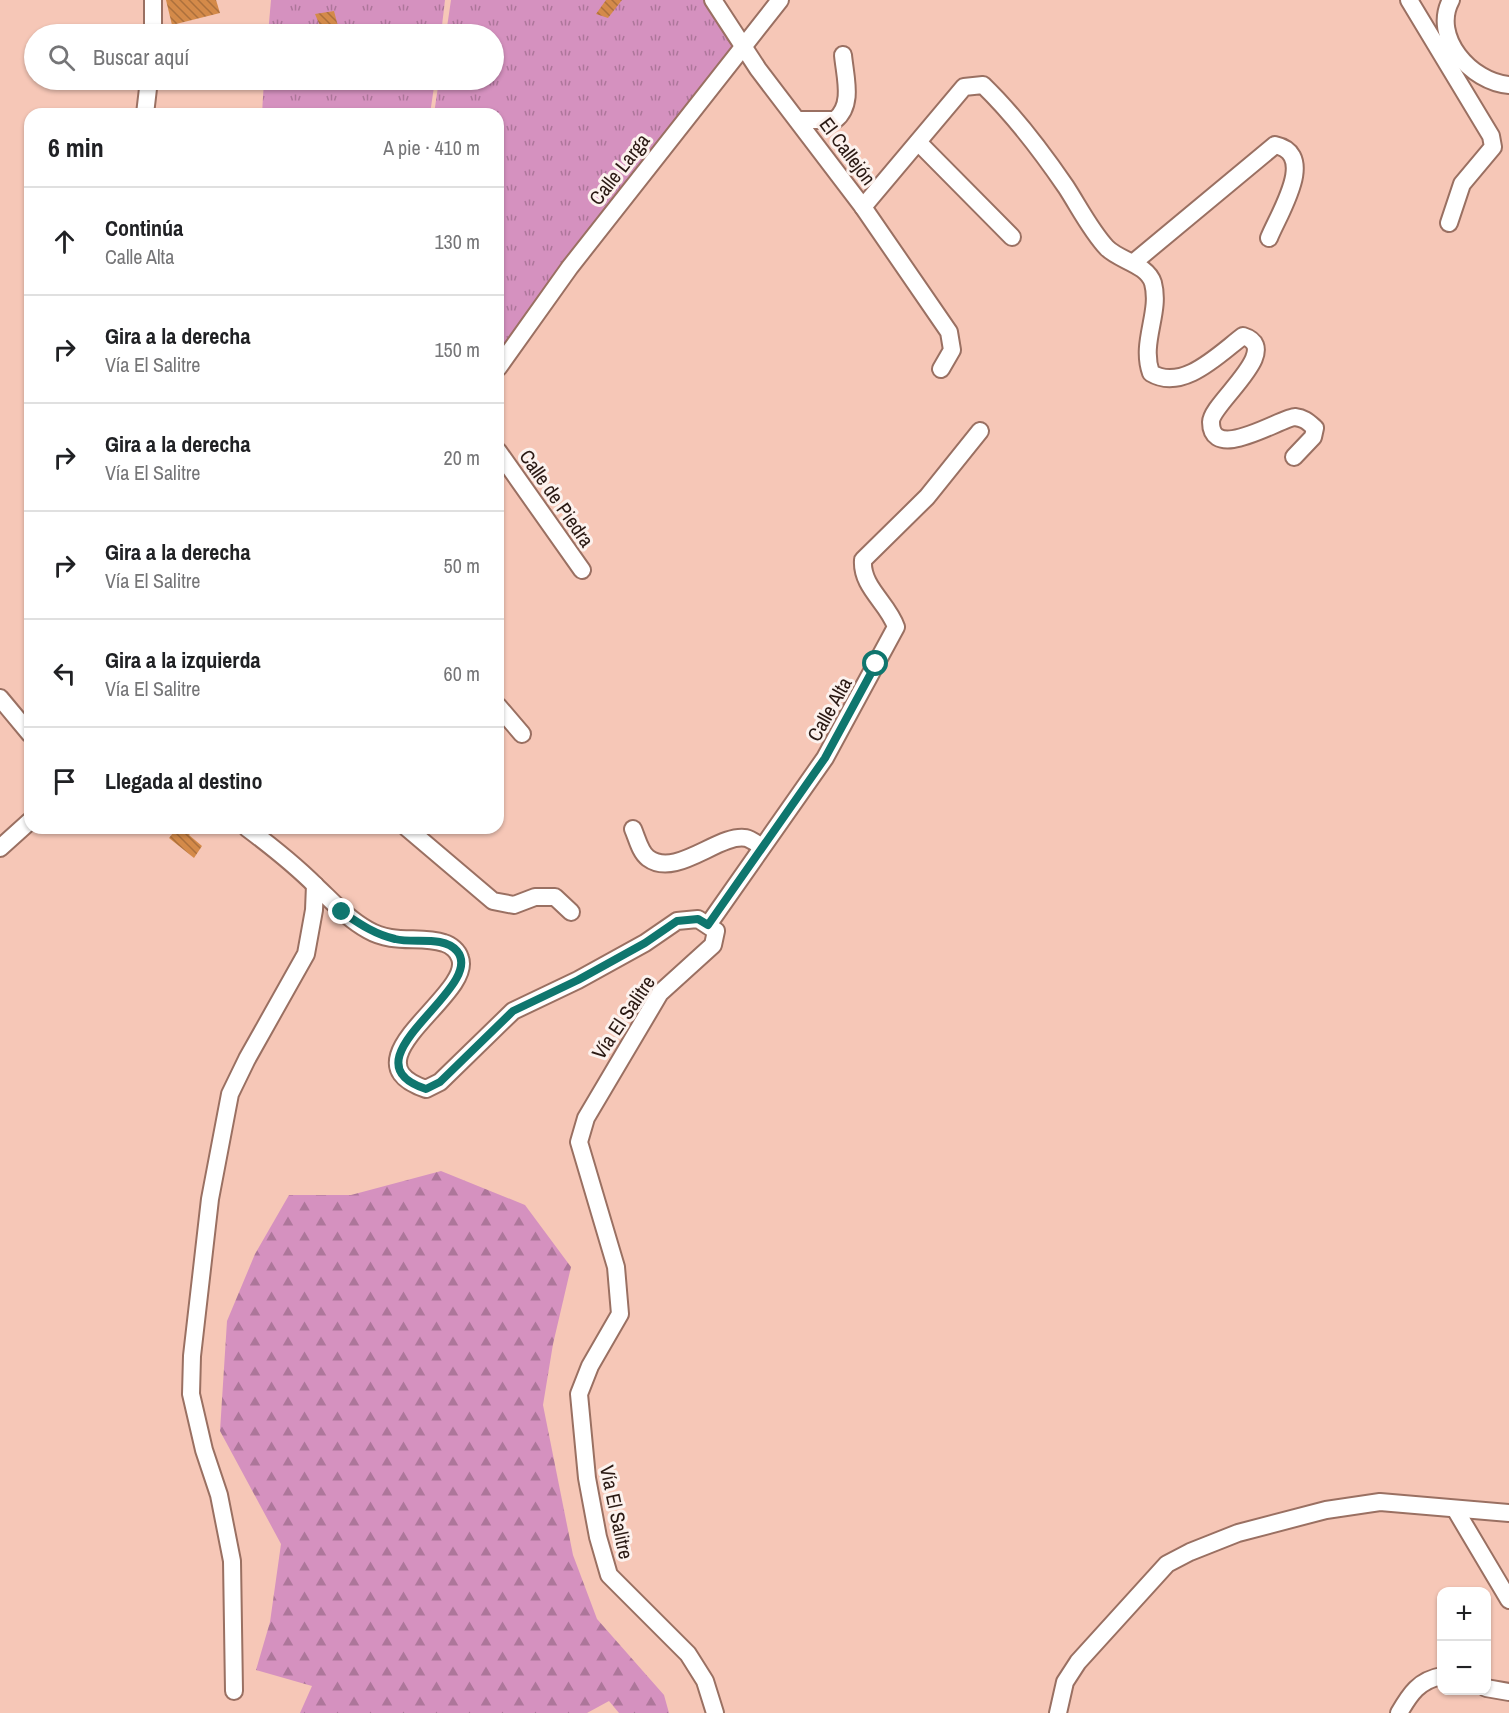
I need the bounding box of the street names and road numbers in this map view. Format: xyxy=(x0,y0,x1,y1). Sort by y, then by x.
street label: El Callejón xyxy=(814,112,882,190)
street label: Calle Larga xyxy=(583,128,655,210)
street label: Calle de Piedra xyxy=(514,444,600,552)
street label: Calle Alta xyxy=(800,672,858,746)
street label: Vía El Salitre xyxy=(585,970,661,1064)
street label: Vía El Salitre xyxy=(594,1463,640,1561)

